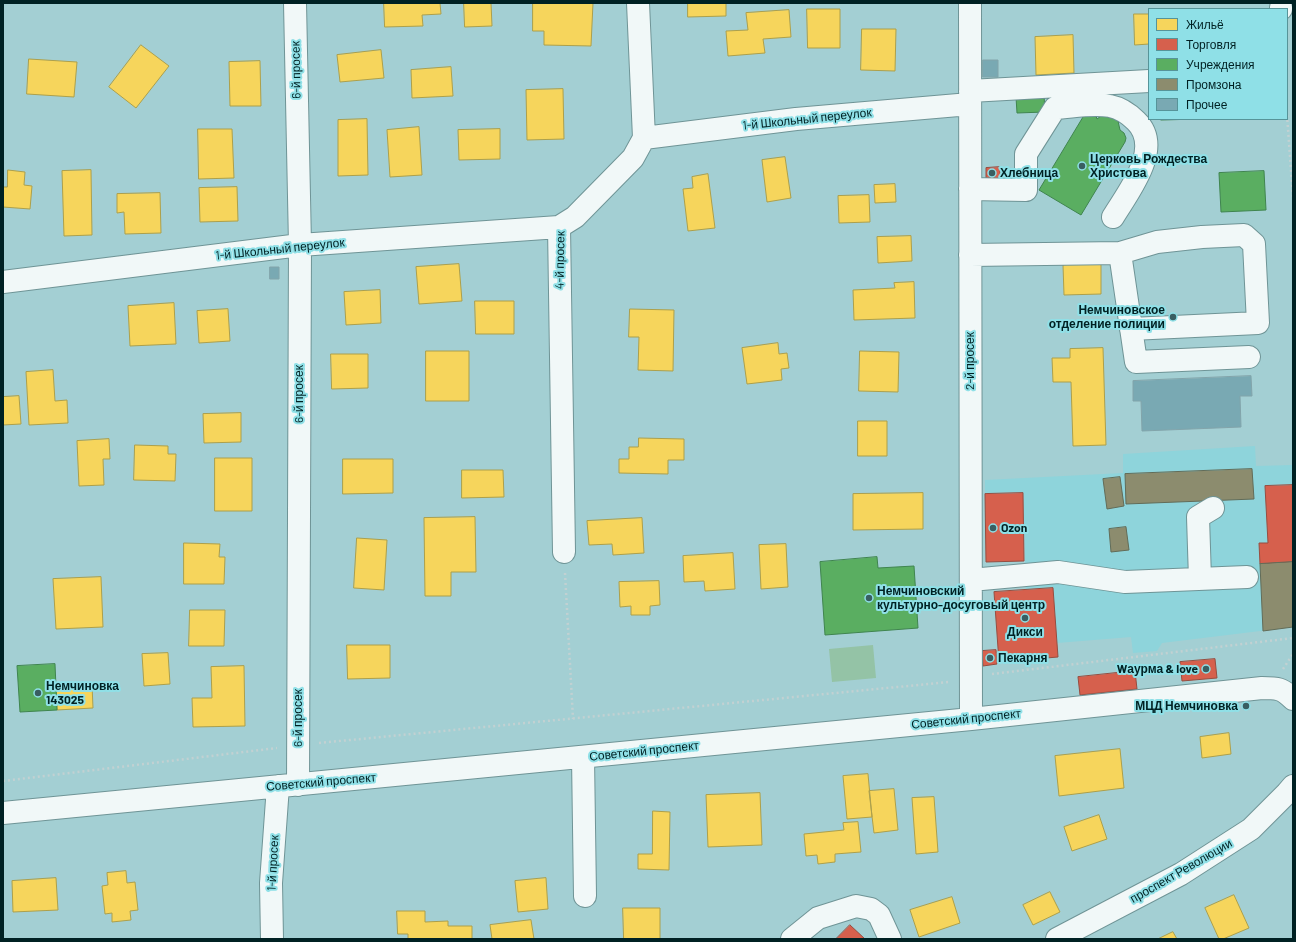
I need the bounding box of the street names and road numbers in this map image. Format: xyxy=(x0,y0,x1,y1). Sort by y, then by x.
street label: 6-й просек xyxy=(288,41,304,99)
street label: 1-й Школьный переулок xyxy=(742,105,872,133)
street label: 4-й просек xyxy=(552,231,568,289)
street label: 1-й Школьный переулок xyxy=(215,235,345,263)
street label: 2-й просек xyxy=(963,332,977,390)
street label: 6-й просек xyxy=(292,365,306,423)
street label: 6-й просек xyxy=(291,689,305,747)
street label: Советский проспект xyxy=(910,706,1022,732)
street label: Советский проспект xyxy=(588,738,700,764)
street label: Советский проспект xyxy=(265,770,377,794)
street label: 1-й просек xyxy=(264,835,282,891)
street label: проспект Революции xyxy=(1127,836,1235,906)

